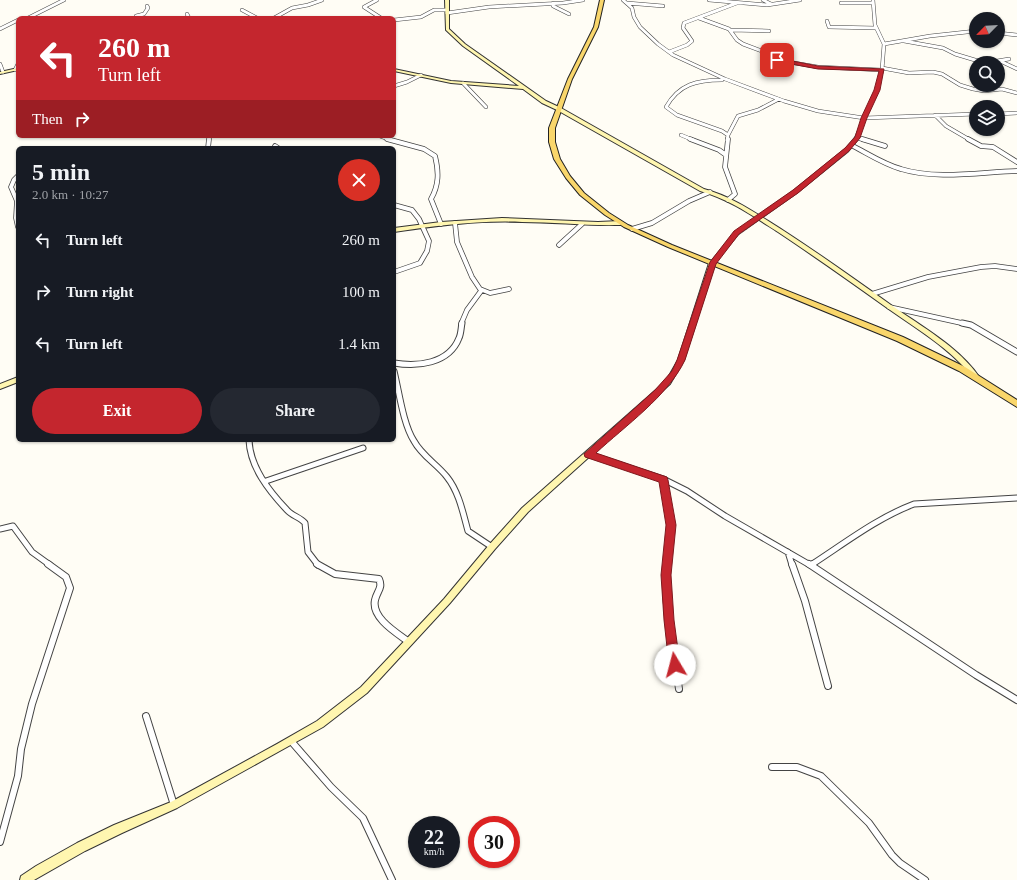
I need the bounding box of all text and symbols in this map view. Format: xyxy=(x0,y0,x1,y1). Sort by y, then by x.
north arrow xyxy=(969,12,1005,48)
map controls xyxy=(969,12,1005,136)
icon: left xyxy=(32,32,84,84)
text: 260 m xyxy=(98,32,170,63)
pin xyxy=(760,43,794,77)
icon: arrive xyxy=(766,49,788,71)
button: search xyxy=(969,56,1005,92)
text: Turn left xyxy=(98,65,161,85)
button: layers xyxy=(969,100,1005,136)
icon: right xyxy=(71,108,93,130)
text: Then xyxy=(32,111,63,127)
text: 5 min xyxy=(32,159,90,185)
button: close xyxy=(338,159,380,201)
text: 2.0 km · 10:27 xyxy=(32,187,109,202)
icon: left xyxy=(32,229,54,251)
text: Turn left xyxy=(66,232,123,248)
text: 260 m xyxy=(342,232,380,248)
icon: right xyxy=(32,281,54,303)
text: Turn right xyxy=(66,284,133,300)
text: 100 m xyxy=(342,284,380,300)
icon: left xyxy=(32,333,54,355)
text: Turn left xyxy=(66,336,123,352)
text: 1.4 km xyxy=(338,336,380,352)
button: Exit xyxy=(32,388,202,434)
button: Share xyxy=(210,388,380,434)
position arrow xyxy=(654,644,696,686)
speed limit sign: 30 xyxy=(468,816,520,868)
text: 22 xyxy=(424,826,444,848)
text: km/h xyxy=(424,846,444,857)

